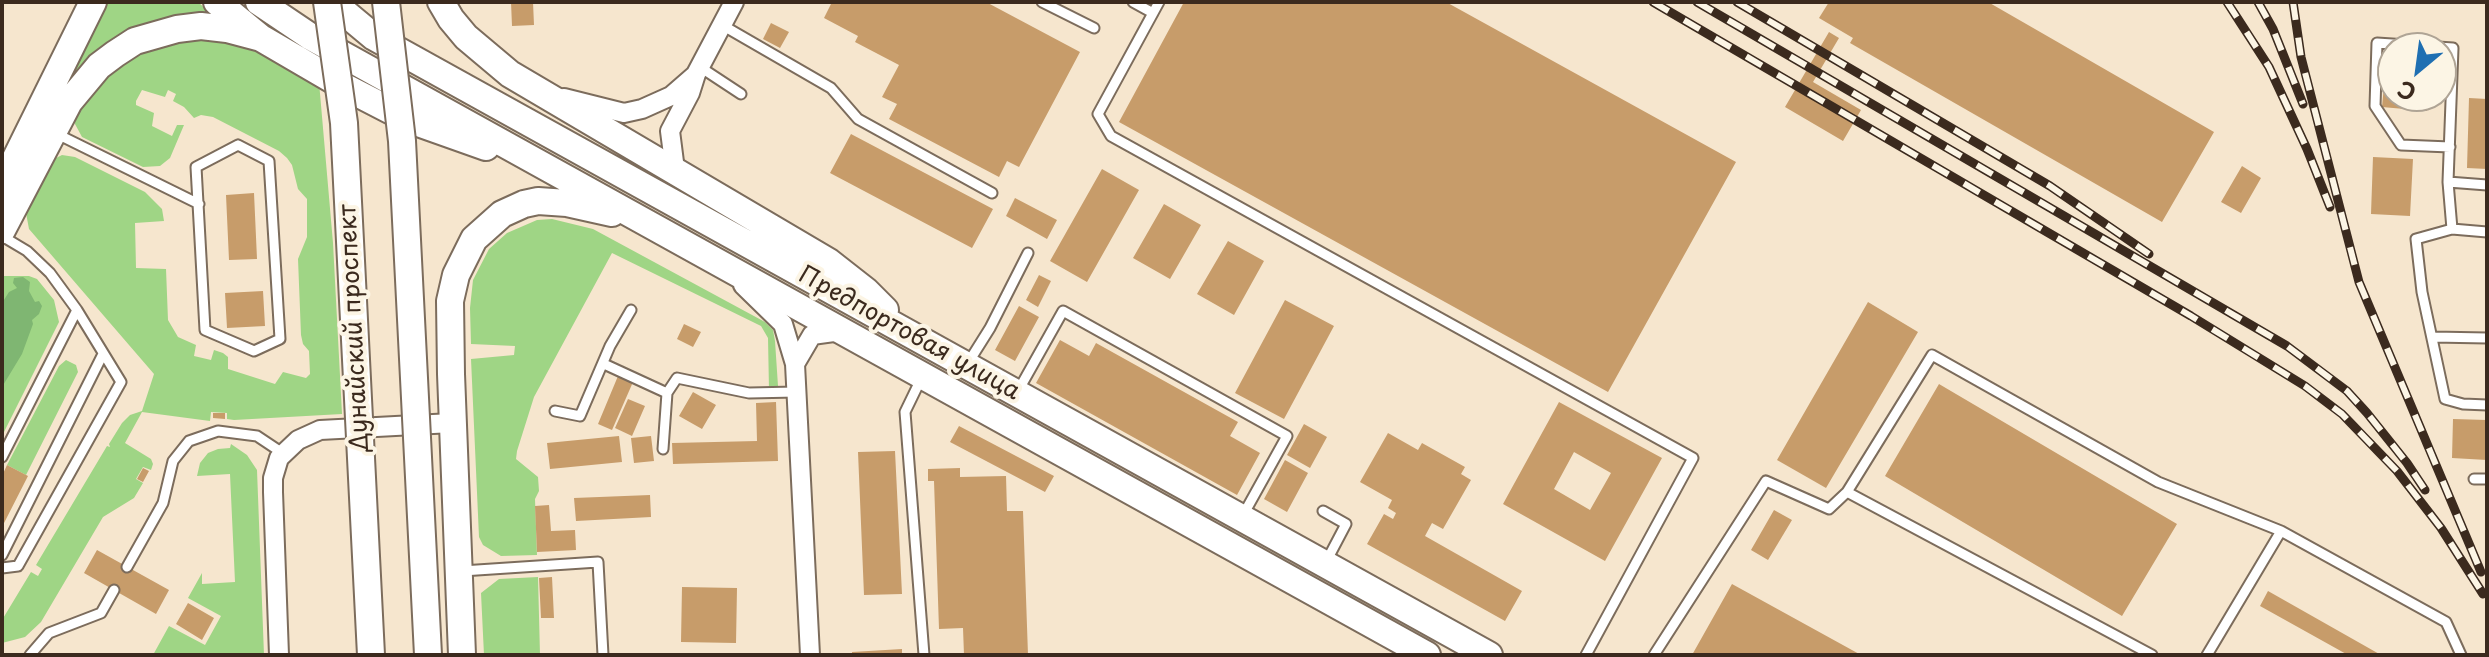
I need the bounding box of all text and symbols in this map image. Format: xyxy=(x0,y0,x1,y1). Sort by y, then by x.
north arrow xyxy=(2377,32,2457,112)
text: С xyxy=(2391,73,2421,110)
street label: Дунайский проспект xyxy=(334,204,376,452)
street label: Предпортовая улица xyxy=(793,261,1025,407)

